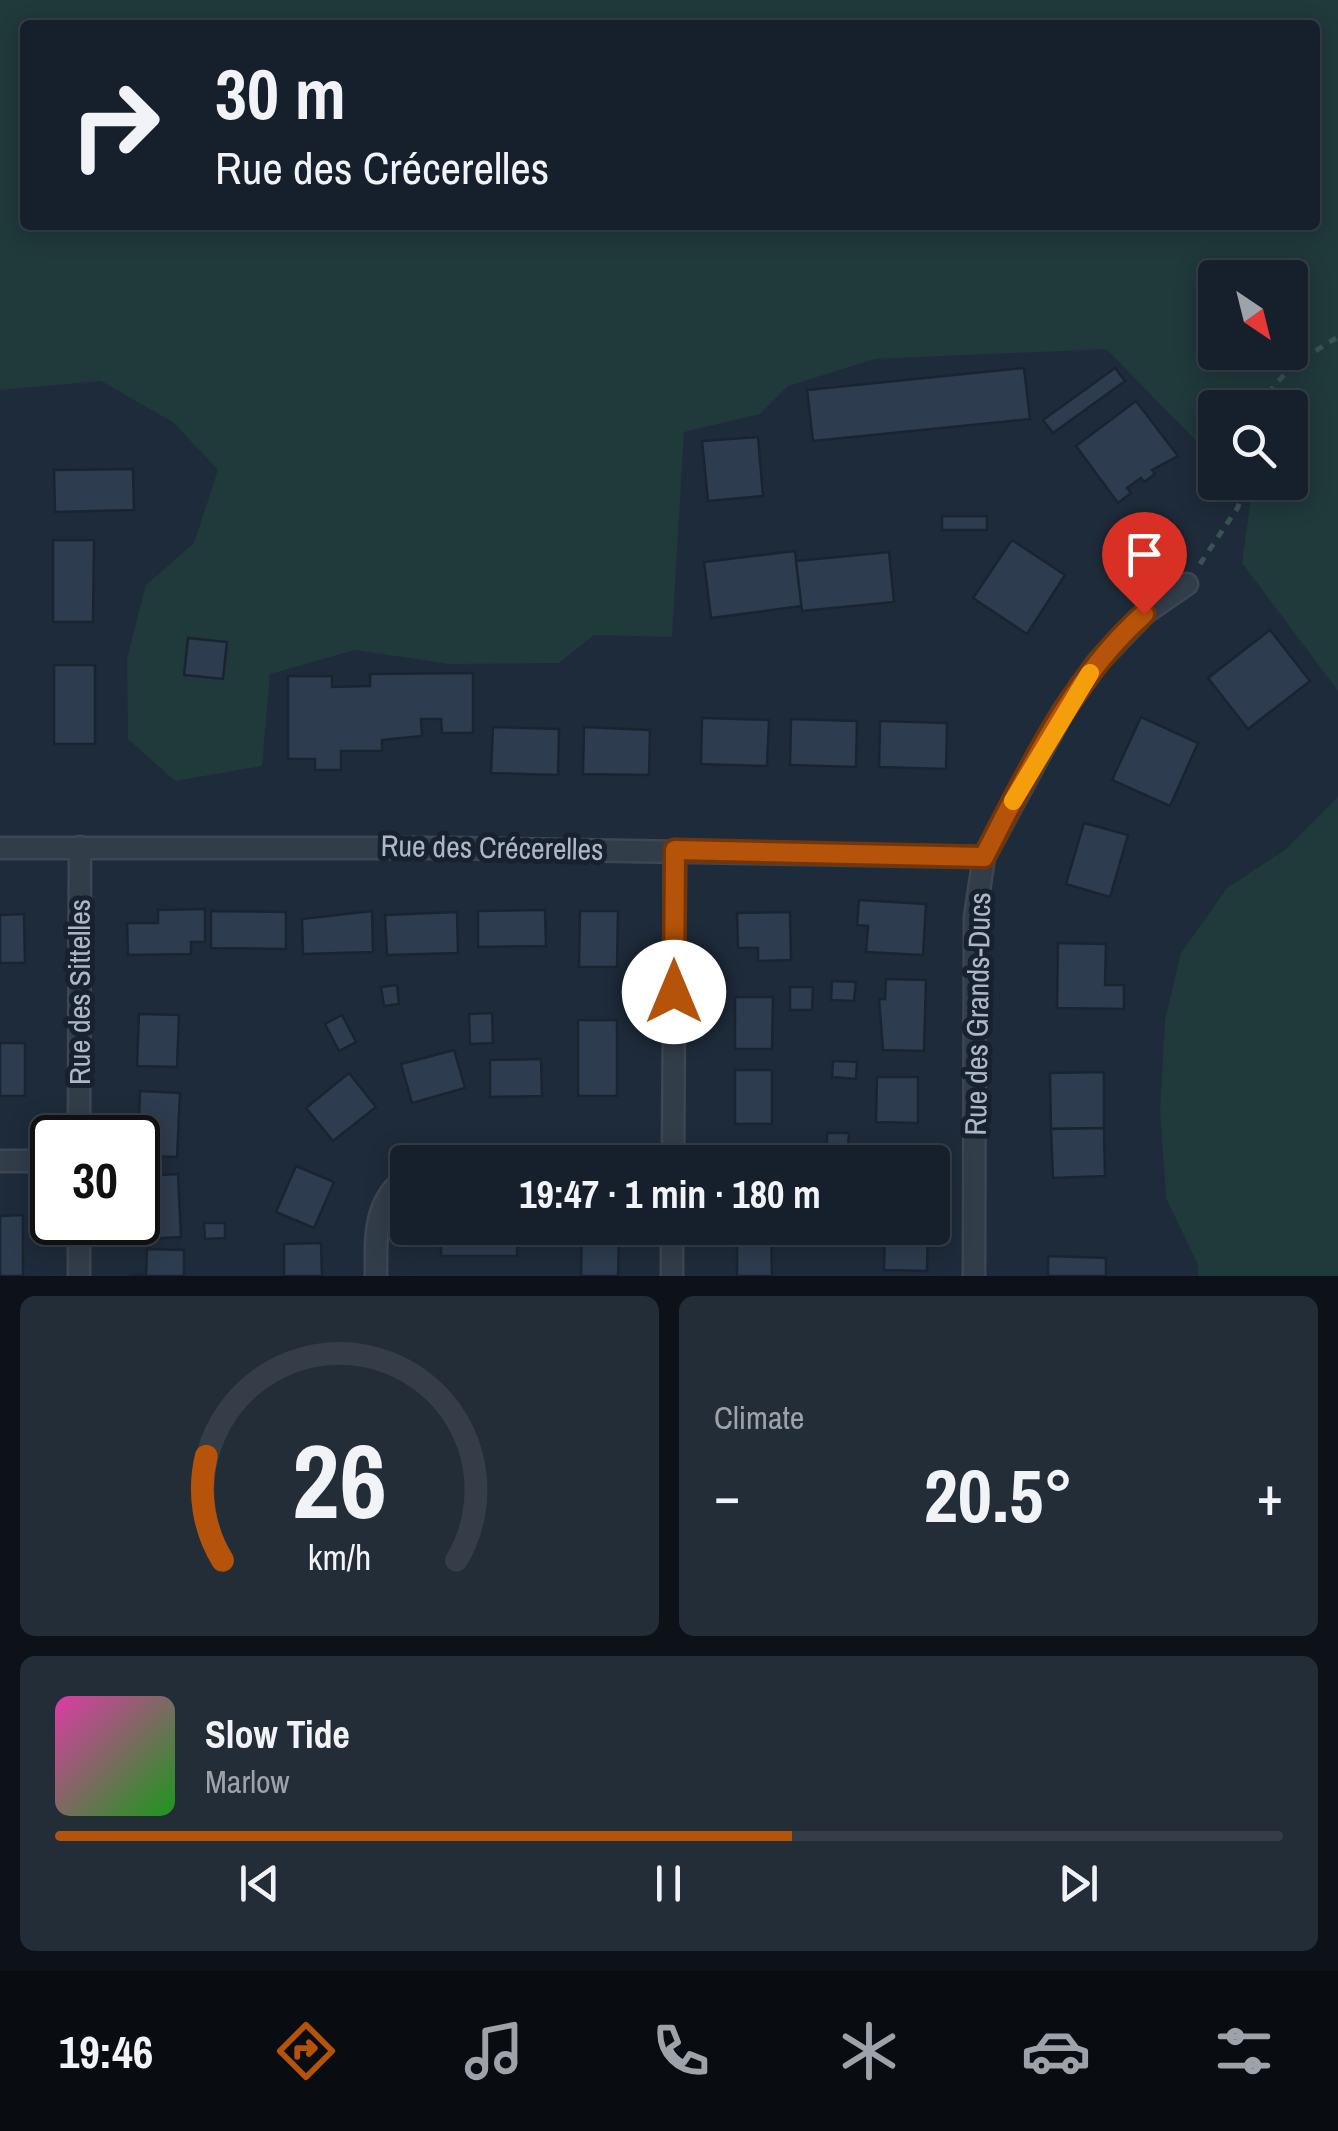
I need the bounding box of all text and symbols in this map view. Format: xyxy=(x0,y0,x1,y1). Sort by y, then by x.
text: 30 m xyxy=(215,47,346,141)
icon: right xyxy=(50,60,180,190)
text: Rue des Crécerelles xyxy=(215,137,549,198)
north arrow xyxy=(1198,260,1308,370)
map controls xyxy=(1198,260,1308,500)
button: search xyxy=(1198,390,1308,500)
pin xyxy=(1102,512,1187,615)
icon: arrive xyxy=(1117,527,1172,582)
street label: Rue des Crécerelles xyxy=(380,825,604,869)
street label: Rue des Grands-Ducs xyxy=(955,892,999,1136)
street label: Rue des Sittelles xyxy=(59,899,99,1085)
position arrow xyxy=(622,940,726,1044)
speed limit sign: 30 xyxy=(30,1115,160,1245)
text: 19:47 · 1 min · 180 m xyxy=(519,1169,821,1220)
text: Climate xyxy=(714,1396,804,1439)
text: 26 xyxy=(292,1410,387,1550)
text: 20.5° xyxy=(924,1444,1073,1545)
text: − xyxy=(714,1458,740,1532)
text: + xyxy=(1257,1458,1283,1532)
text: km/h xyxy=(308,1533,371,1581)
text: Slow Tide xyxy=(205,1709,350,1760)
text: Marlow xyxy=(205,1760,290,1803)
icon: previous xyxy=(232,1856,287,1911)
icon: pause xyxy=(641,1856,696,1911)
icon: next xyxy=(1051,1856,1106,1911)
icon: directions xyxy=(271,2016,341,2086)
icon: music xyxy=(459,2016,529,2086)
icon: phone xyxy=(646,2016,716,2086)
icon: climate xyxy=(834,2016,904,2086)
icon: car xyxy=(1021,2016,1091,2086)
icon: filters xyxy=(1209,2016,1279,2086)
text: 19:46 xyxy=(59,2021,153,2082)

